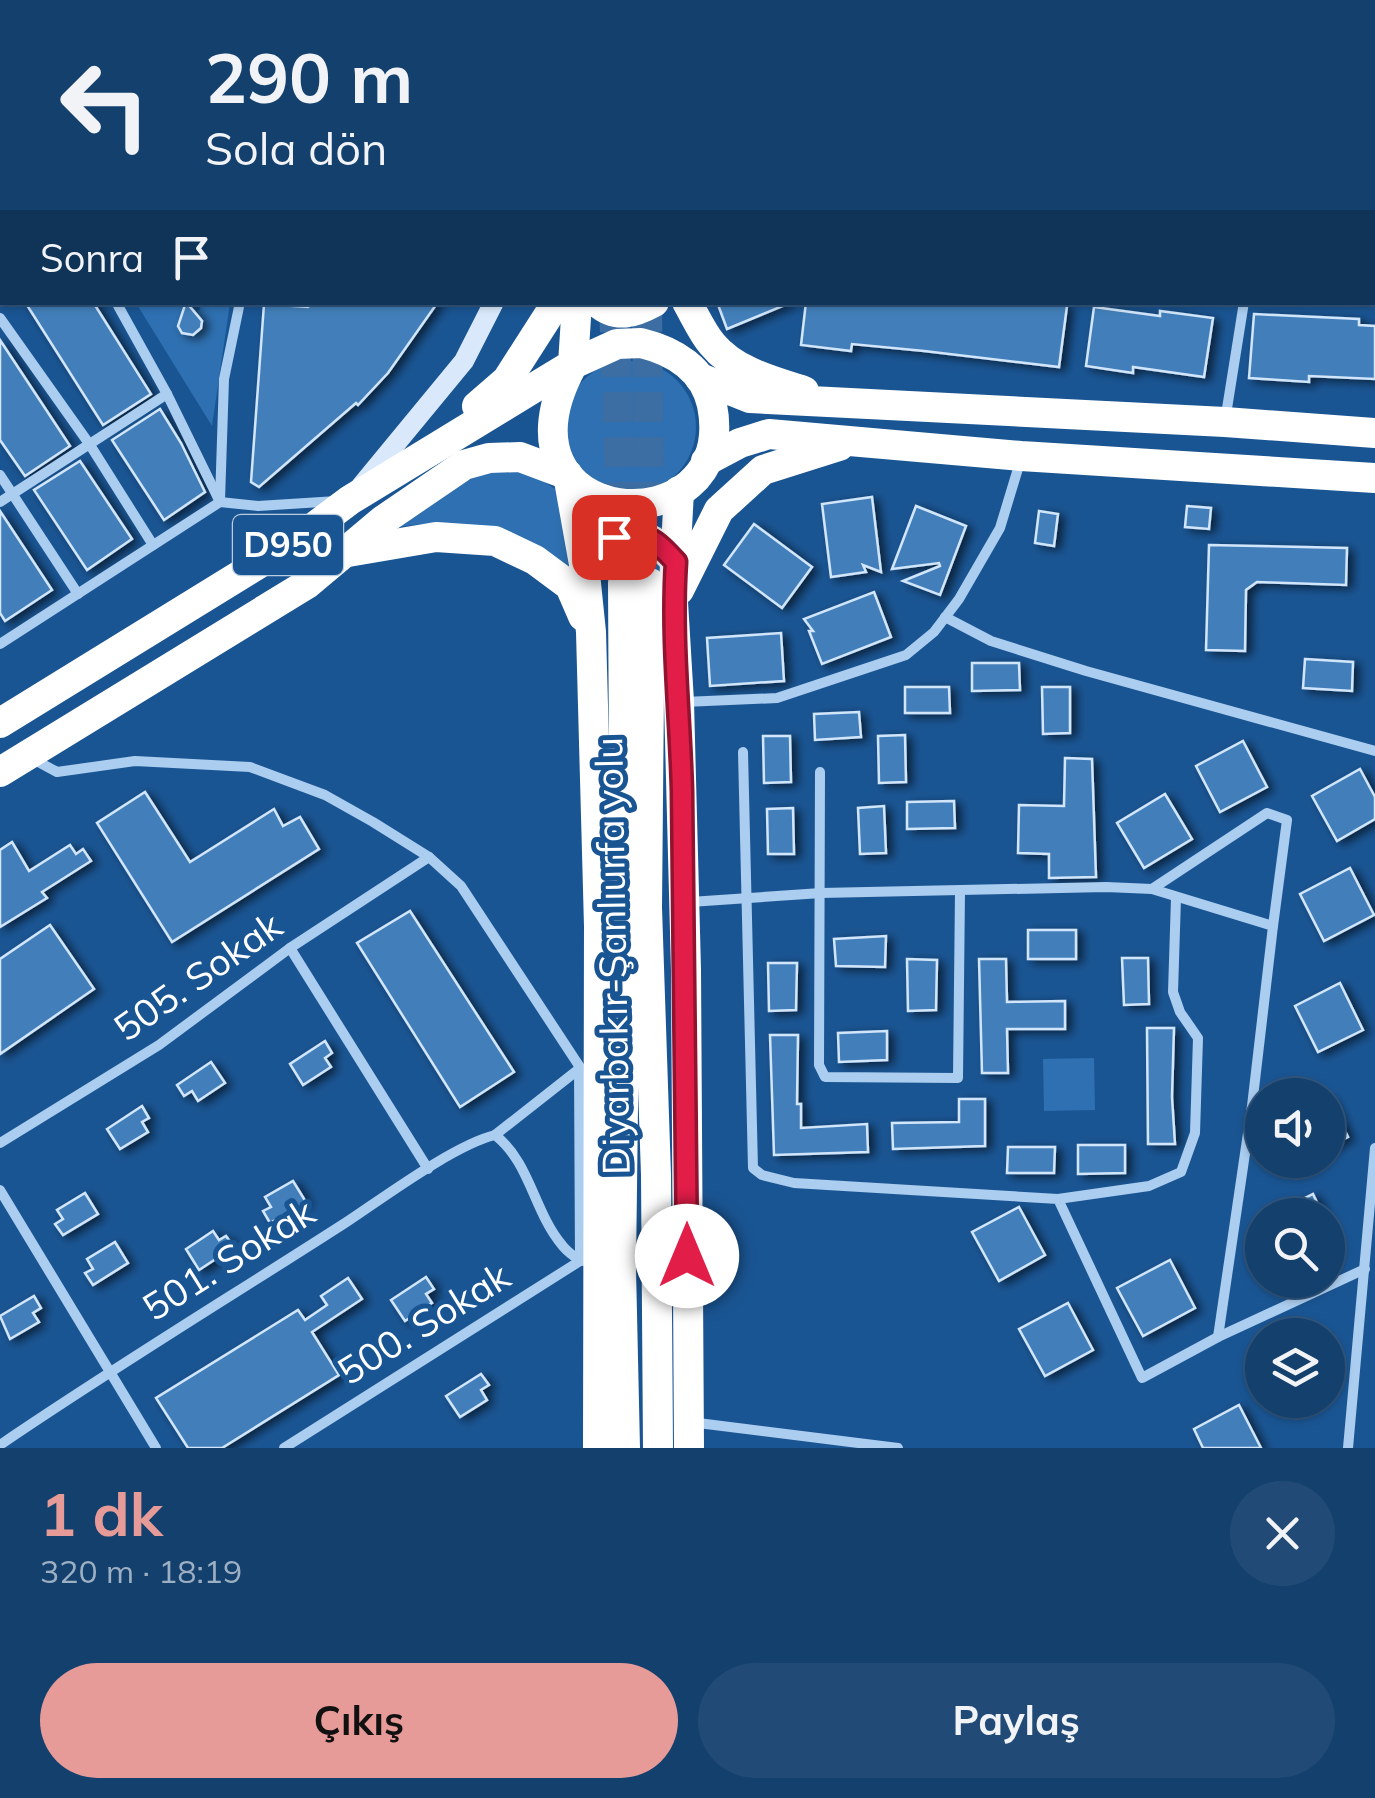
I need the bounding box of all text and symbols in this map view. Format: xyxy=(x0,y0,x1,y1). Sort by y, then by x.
text: 290 m xyxy=(205,33,413,121)
icon: left xyxy=(40,40,170,170)
text: Sola dön xyxy=(205,120,387,176)
icon: arrive xyxy=(164,230,219,285)
text: Sonra xyxy=(40,234,144,282)
pin xyxy=(572,495,657,580)
icon: arrive xyxy=(587,510,642,565)
road number: D950 xyxy=(233,515,343,575)
street label: Diyarbakır-Şanlıurfa yolu xyxy=(584,737,640,1175)
street label: 505. Sokak xyxy=(104,901,291,1052)
map controls xyxy=(1245,1078,1345,1418)
button: sound xyxy=(1245,1078,1345,1178)
street label: 501. Sokak xyxy=(133,1187,324,1331)
button: search xyxy=(1245,1198,1345,1298)
position arrow xyxy=(635,1204,739,1308)
street label: 500. Sokak xyxy=(328,1251,519,1395)
button: layers xyxy=(1245,1318,1345,1418)
text: 1 dk xyxy=(40,1476,163,1551)
button: close xyxy=(1230,1481,1335,1586)
text: 320 m · 18:19 xyxy=(40,1551,242,1591)
button: Çıkış xyxy=(40,1663,678,1778)
button: Paylaş xyxy=(698,1663,1335,1778)

